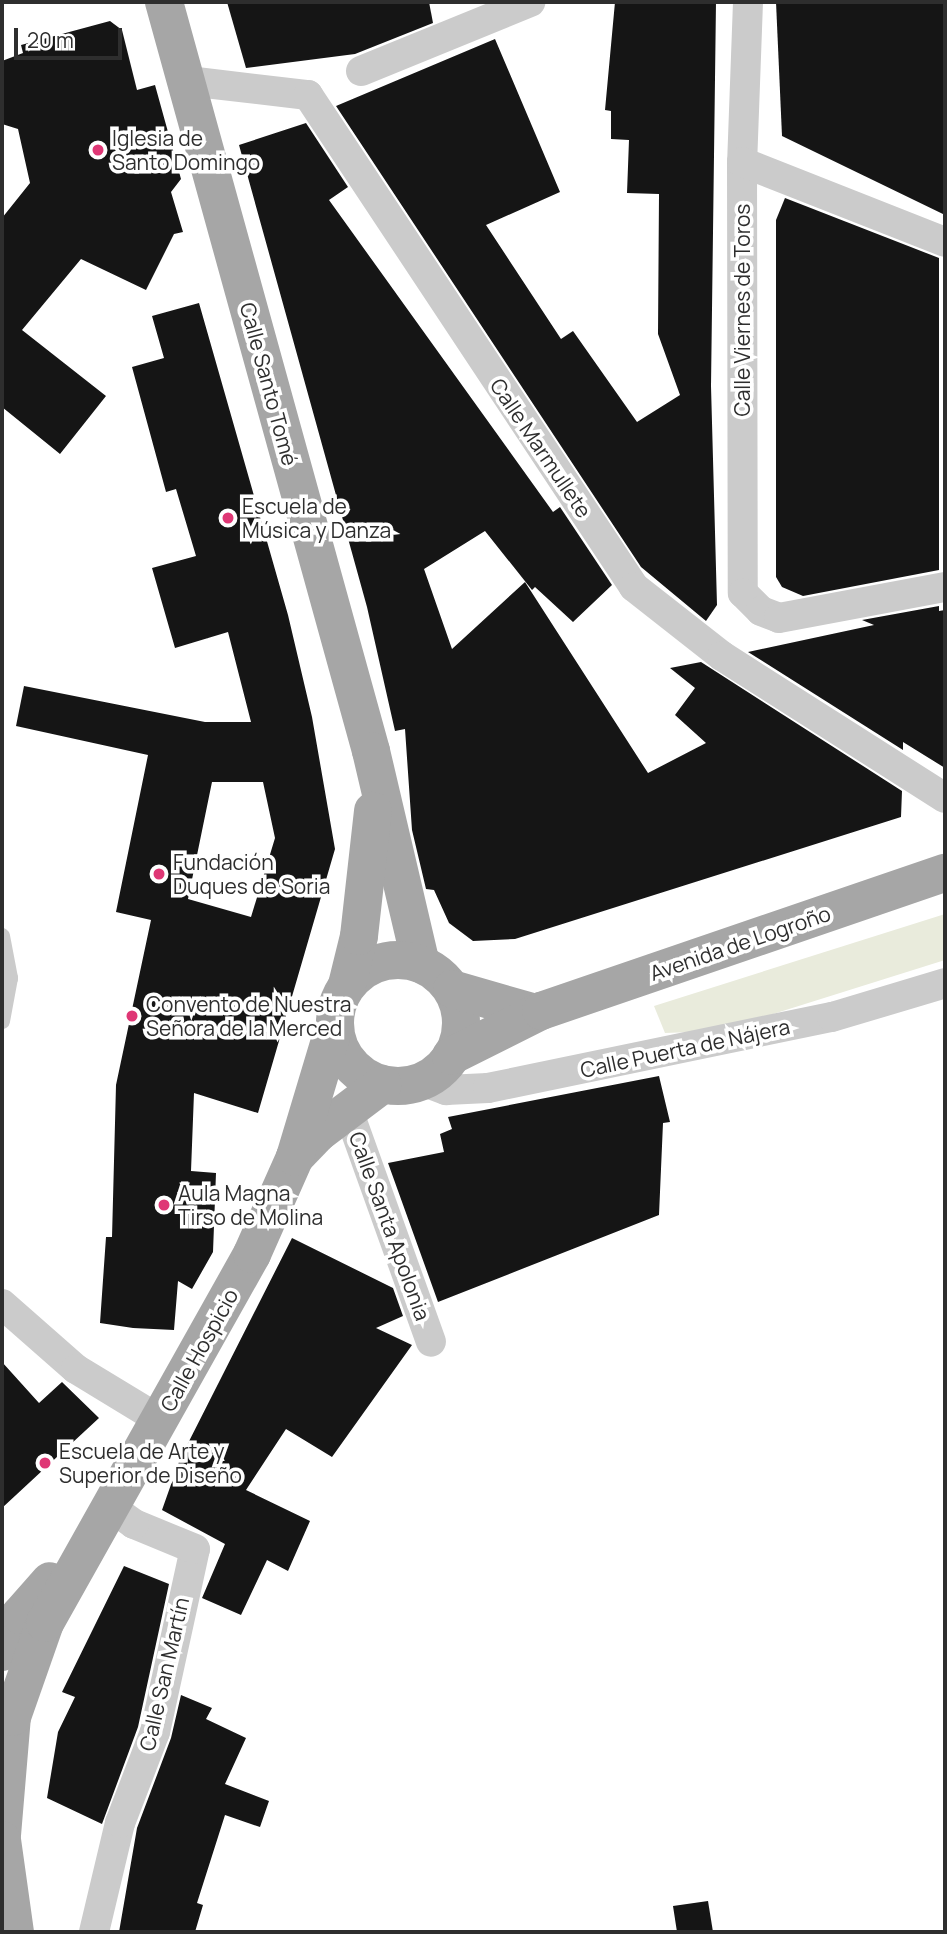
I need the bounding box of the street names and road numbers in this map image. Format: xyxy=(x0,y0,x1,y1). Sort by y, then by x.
street label: Calle Viernes de Toros xyxy=(729,204,755,416)
street label: Calle Santo Tomé xyxy=(235,300,303,468)
street label: Calle Marmullete xyxy=(485,374,597,522)
street label: Avenida de Logroño xyxy=(646,900,834,986)
street label: Calle Puerta de Nájera xyxy=(578,1013,792,1083)
street label: Calle Santa Apolonia xyxy=(344,1128,436,1324)
street label: Calle Hospicio xyxy=(155,1284,243,1416)
street label: Calle San Martín xyxy=(134,1595,194,1753)

